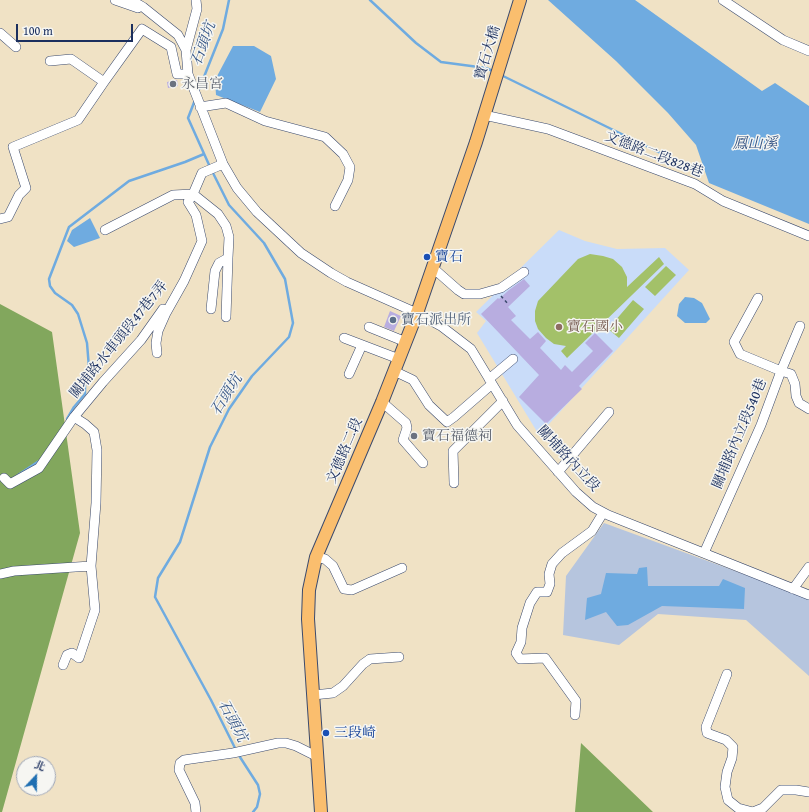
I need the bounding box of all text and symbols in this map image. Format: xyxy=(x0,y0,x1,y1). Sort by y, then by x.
scale bar xyxy=(18,16,135,42)
water label: 石頭坑 xyxy=(188,20,220,68)
text: 100 m xyxy=(23,22,53,39)
street label: 寶石大橋 xyxy=(472,24,504,82)
place label: 永昌宮 xyxy=(181,76,223,92)
marker: 永昌宮 xyxy=(168,79,178,89)
street label: 文德路二段828巷 xyxy=(602,128,706,182)
water label: 鳳山溪 xyxy=(733,135,777,153)
place label: 寶石 xyxy=(435,249,463,265)
marker: 寶石 xyxy=(422,252,432,262)
street label: 關埔路水車頭段47巷7弄 xyxy=(66,278,172,402)
place label: 寶石派出所 xyxy=(401,312,471,328)
marker: 寶石派出所 xyxy=(388,315,398,325)
place label: 寶石國小 xyxy=(567,319,623,335)
marker: 寶石國小 xyxy=(554,322,564,332)
water label: 石頭坑 xyxy=(207,371,247,419)
street label: 關埔路內立段540巷 xyxy=(709,376,771,492)
street label: 文德路二段 xyxy=(324,416,366,486)
street label: 關埔路內立段 xyxy=(533,423,603,495)
place label: 寶石福德祠 xyxy=(422,428,492,444)
marker: 寶石福德祠 xyxy=(409,431,419,441)
water label: 石頭坑 xyxy=(213,697,251,745)
place label: 三段崎 xyxy=(334,725,376,741)
marker: 三段崎 xyxy=(321,728,331,738)
north arrow xyxy=(16,756,56,796)
text: 北 xyxy=(32,756,48,775)

